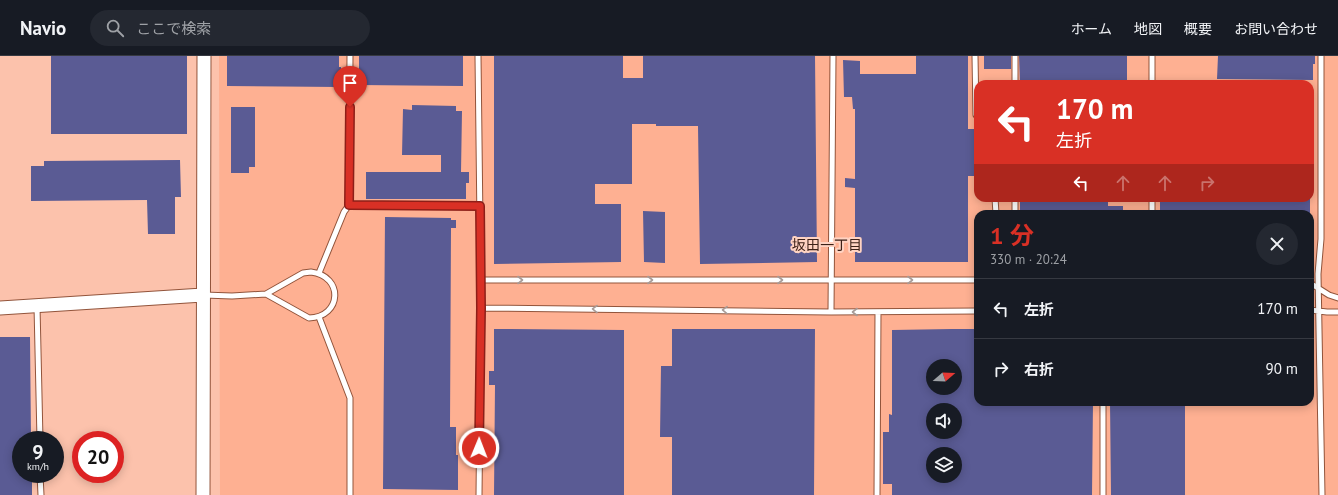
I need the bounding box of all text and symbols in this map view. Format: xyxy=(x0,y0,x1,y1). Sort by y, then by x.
search box xyxy=(90,10,370,46)
text: Navio xyxy=(20,16,66,40)
icon: search xyxy=(104,17,126,39)
text: ここで検索 xyxy=(136,19,211,38)
text: ホーム xyxy=(1070,20,1112,38)
text: 地図 xyxy=(1134,20,1162,38)
text: 概要 xyxy=(1184,20,1212,38)
text: お問い合わせ xyxy=(1234,20,1318,38)
pin xyxy=(333,66,367,107)
icon: arrive xyxy=(339,72,361,94)
text: 170 m xyxy=(1056,90,1133,127)
icon: left xyxy=(990,96,1042,148)
text: 左折 xyxy=(1056,129,1092,152)
icon: left xyxy=(1070,172,1092,194)
icon: ahead xyxy=(1112,172,1134,194)
icon: ahead xyxy=(1154,172,1176,194)
icon: right xyxy=(1196,172,1218,194)
text: 1 分 xyxy=(990,220,1034,251)
button: close xyxy=(1256,223,1298,265)
district label: 坂田一丁目 xyxy=(792,236,862,254)
text: 330 m · 20:24 xyxy=(990,251,1067,268)
one-way arrow xyxy=(517,276,523,284)
one-way arrow xyxy=(647,276,653,284)
one-way arrow xyxy=(777,276,783,284)
one-way arrow xyxy=(907,276,913,284)
icon: left xyxy=(990,298,1012,320)
text: 170 m xyxy=(1257,299,1298,318)
text: 左折 xyxy=(1024,300,1054,319)
one-way arrow xyxy=(592,305,598,313)
one-way arrow xyxy=(722,306,728,315)
one-way arrow xyxy=(852,308,858,316)
icon: right xyxy=(990,358,1012,380)
north arrow xyxy=(926,359,962,395)
map controls xyxy=(926,359,962,483)
text: 90 m xyxy=(1265,359,1298,378)
text: 右折 xyxy=(1024,360,1054,379)
button: sound xyxy=(926,403,962,439)
position arrow xyxy=(458,427,500,469)
speed limit sign: 20 xyxy=(72,431,124,483)
text: 9 xyxy=(32,439,44,465)
button: layers xyxy=(926,447,962,483)
text: km/h xyxy=(27,460,49,473)

